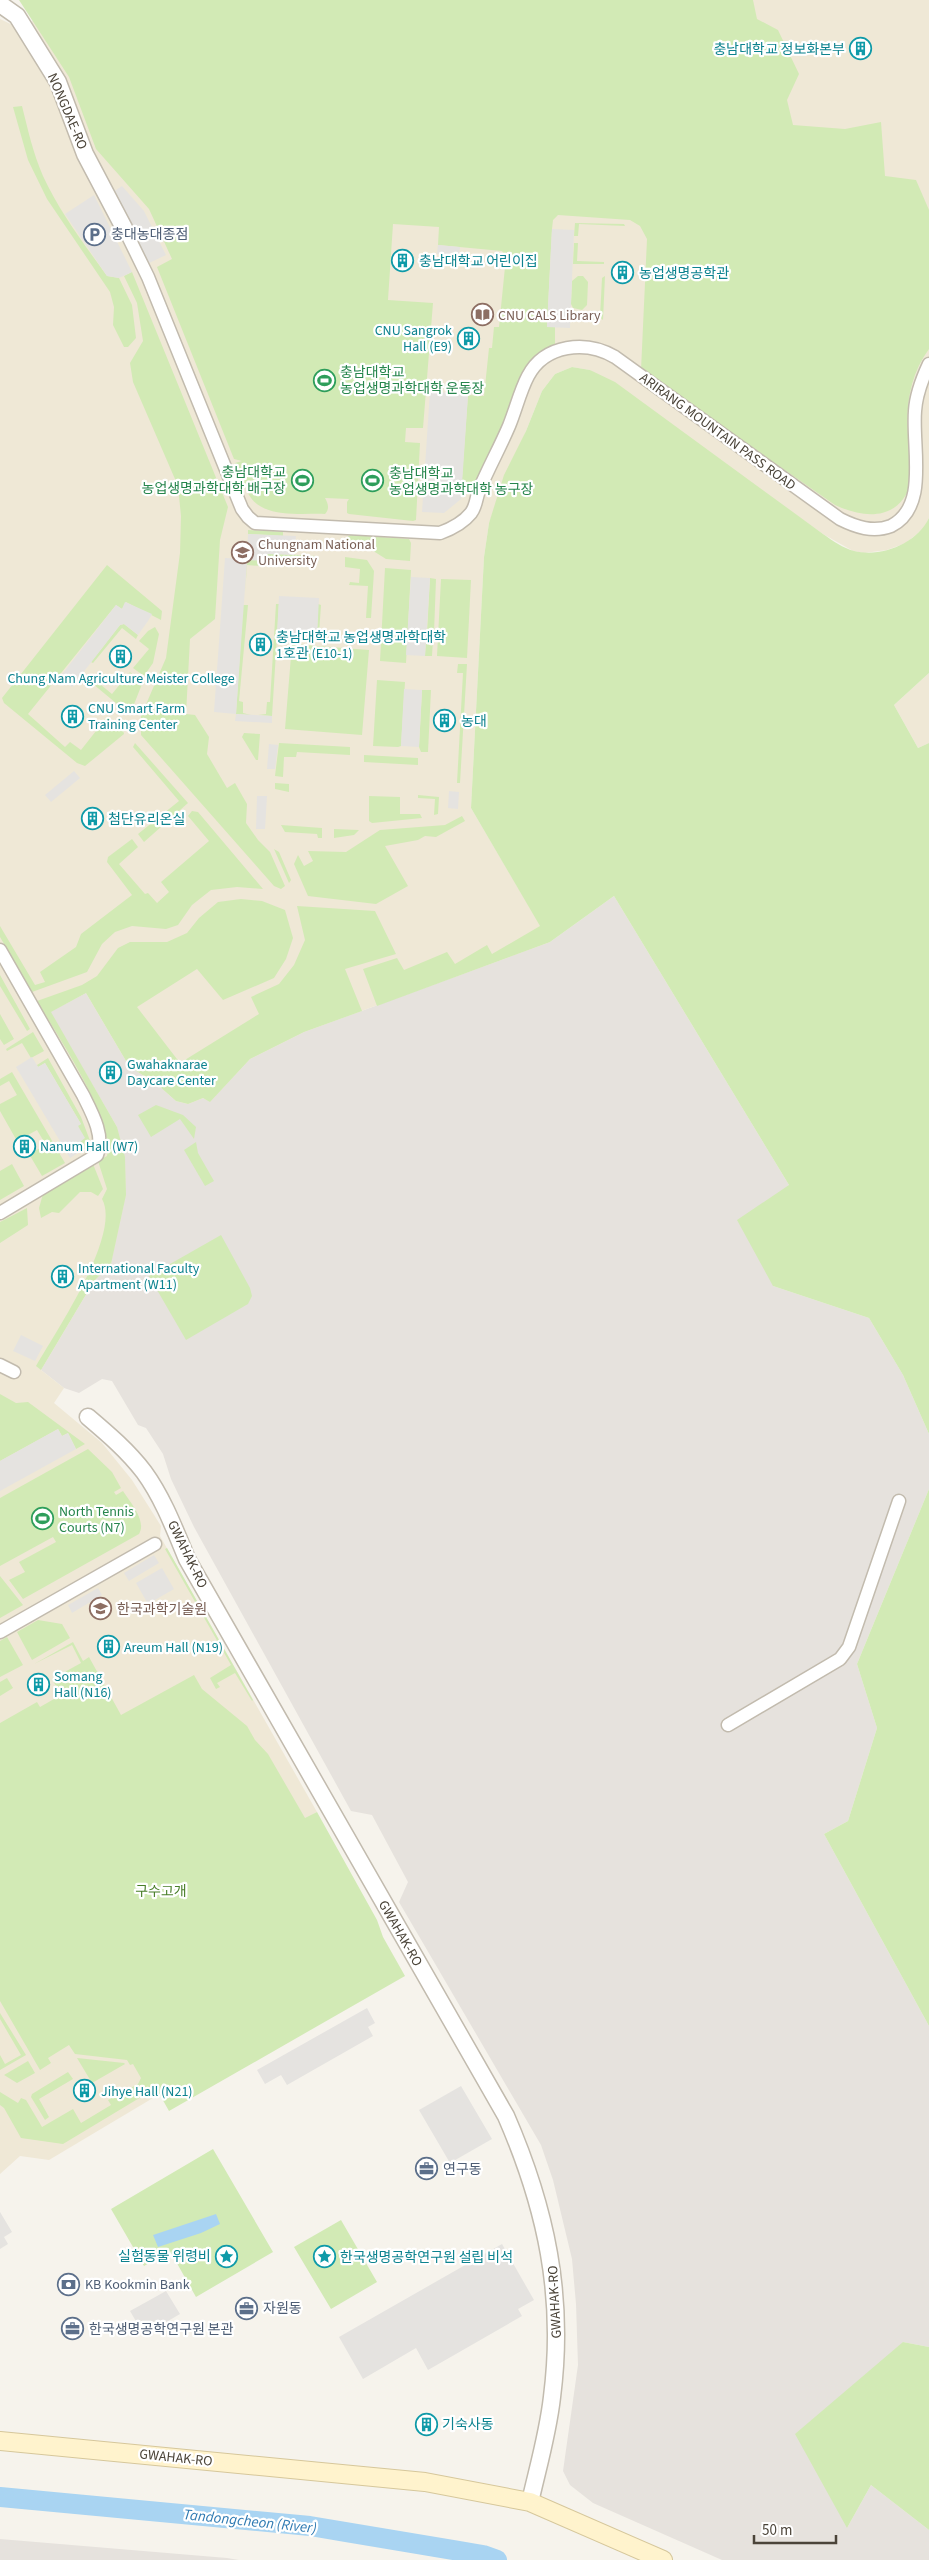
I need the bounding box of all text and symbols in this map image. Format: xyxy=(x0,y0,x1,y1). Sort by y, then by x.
building icon: 충남대학교 정보화본부 xyxy=(849,37,873,61)
place label: 충남대학교 정보화본부 xyxy=(713,40,845,60)
street label: NONGDAE-RO xyxy=(42,70,92,153)
parking icon: 충대농대종점 xyxy=(83,222,107,246)
place label: 충대농대종점 xyxy=(111,225,188,245)
building icon: 충남대학교 어린이집 xyxy=(391,249,415,273)
place label: 충남대학교 어린이집 xyxy=(419,252,538,272)
building icon: 농업생명공학관 xyxy=(611,261,635,285)
place label: 농업생명공학관 xyxy=(639,264,729,284)
library icon: CNU CALS Library xyxy=(470,303,494,327)
place label: CNU CALS Library xyxy=(498,306,601,326)
place label: CNU Sangrok Hall (E9) xyxy=(375,321,452,357)
building icon: CNU Sangrok Hall (E9) xyxy=(456,326,480,350)
place label: 충남대학교 농업생명과학대학 운동장 xyxy=(340,363,485,399)
sports icon: 충남대학교 농업생명과학대학 운동장 xyxy=(312,368,336,392)
street label: ARIRANG MOUNTAIN PASS ROAD xyxy=(635,368,800,495)
place label: 충남대학교 농업생명과학대학 배구장 xyxy=(142,463,286,499)
place label: 충남대학교 농업생명과학대학 농구장 xyxy=(389,464,534,500)
sports icon: 충남대학교 농업생명과학대학 배구장 xyxy=(290,468,314,492)
sports icon: 충남대학교 농업생명과학대학 농구장 xyxy=(361,469,385,493)
place label: Chungnam National University xyxy=(258,535,375,571)
school or university icon: Chungnam National University xyxy=(230,540,254,564)
place label: 충남대학교 농업생명과학대학 1호관 (E10-1) xyxy=(276,628,446,664)
building icon: 충남대학교 농업생명과학대학 1호관 (E10-1) xyxy=(248,633,272,657)
building icon: Chung Nam Agriculture Meister College xyxy=(109,644,133,668)
place label: Chung Nam Agriculture Meister College xyxy=(7,669,235,689)
place label: CNU Smart Farm Training Center xyxy=(88,699,185,735)
building icon: CNU Smart Farm Training Center xyxy=(60,704,84,728)
building icon: 농대 xyxy=(433,709,457,733)
place label: 농대 xyxy=(461,712,487,732)
building icon: 첨단유리온실 xyxy=(80,807,104,831)
place label: 첨단유리온실 xyxy=(108,810,185,830)
place label: Gwahaknarae Daycare Center xyxy=(127,1055,216,1091)
building icon: Gwahaknarae Daycare Center xyxy=(99,1060,123,1084)
building icon: Nanum Hall (W7) xyxy=(12,1134,36,1158)
place label: Nanum Hall (W7) xyxy=(40,1137,138,1157)
place label: International Faculty Apartment (W11) xyxy=(78,1259,200,1295)
building icon: International Faculty Apartment (W11) xyxy=(50,1264,74,1288)
place label: North Tennis Courts (N7) xyxy=(59,1502,134,1538)
sports icon: North Tennis Courts (N7) xyxy=(31,1507,55,1531)
street label: GWAHAK-RO xyxy=(162,1517,212,1592)
school or university icon: 한국과학기술원 xyxy=(89,1597,113,1621)
place label: 한국과학기술원 xyxy=(117,1600,207,1620)
building icon: Areum Hall (N19) xyxy=(96,1635,120,1659)
place label: Areum Hall (N19) xyxy=(124,1638,223,1658)
place label: Somang Hall (N16) xyxy=(54,1667,112,1703)
building icon: Somang Hall (N16) xyxy=(26,1672,50,1696)
park label: 구수고개 xyxy=(135,1882,187,1902)
street label: GWAHAK-RO xyxy=(373,1897,427,1970)
building icon: Jihye Hall (N21) xyxy=(73,2079,97,2103)
place label: Jihye Hall (N21) xyxy=(101,2082,193,2102)
office icon: 연구동 xyxy=(415,2157,439,2181)
place label: 연구동 xyxy=(443,2160,482,2180)
place icon: 실험동물 위령비 xyxy=(215,2244,239,2268)
place icon: 한국생명공학연구원 설립 비석 xyxy=(312,2245,336,2269)
place label: 실험동물 위령비 xyxy=(118,2247,211,2267)
place label: 한국생명공학연구원 설립 비석 xyxy=(340,2248,513,2268)
street label: GWAHAK-RO xyxy=(543,2265,567,2339)
bank icon: KB Kookmin Bank xyxy=(57,2272,81,2296)
place label: KB Kookmin Bank xyxy=(85,2275,190,2295)
office icon: 자원동 xyxy=(235,2296,259,2320)
place label: 자원동 xyxy=(263,2299,302,2319)
office icon: 한국생명공학연구원 본관 xyxy=(61,2317,85,2341)
place label: 한국생명공학연구원 본관 xyxy=(89,2320,234,2340)
building icon: 기숙사동 xyxy=(414,2412,438,2436)
place label: 기숙사동 xyxy=(442,2415,494,2435)
street label: GWAHAK-RO xyxy=(138,2444,213,2472)
water label: Tandongcheon (River) xyxy=(182,2504,318,2539)
scale bar xyxy=(754,2512,836,2544)
text: 50 m xyxy=(762,2520,792,2541)

